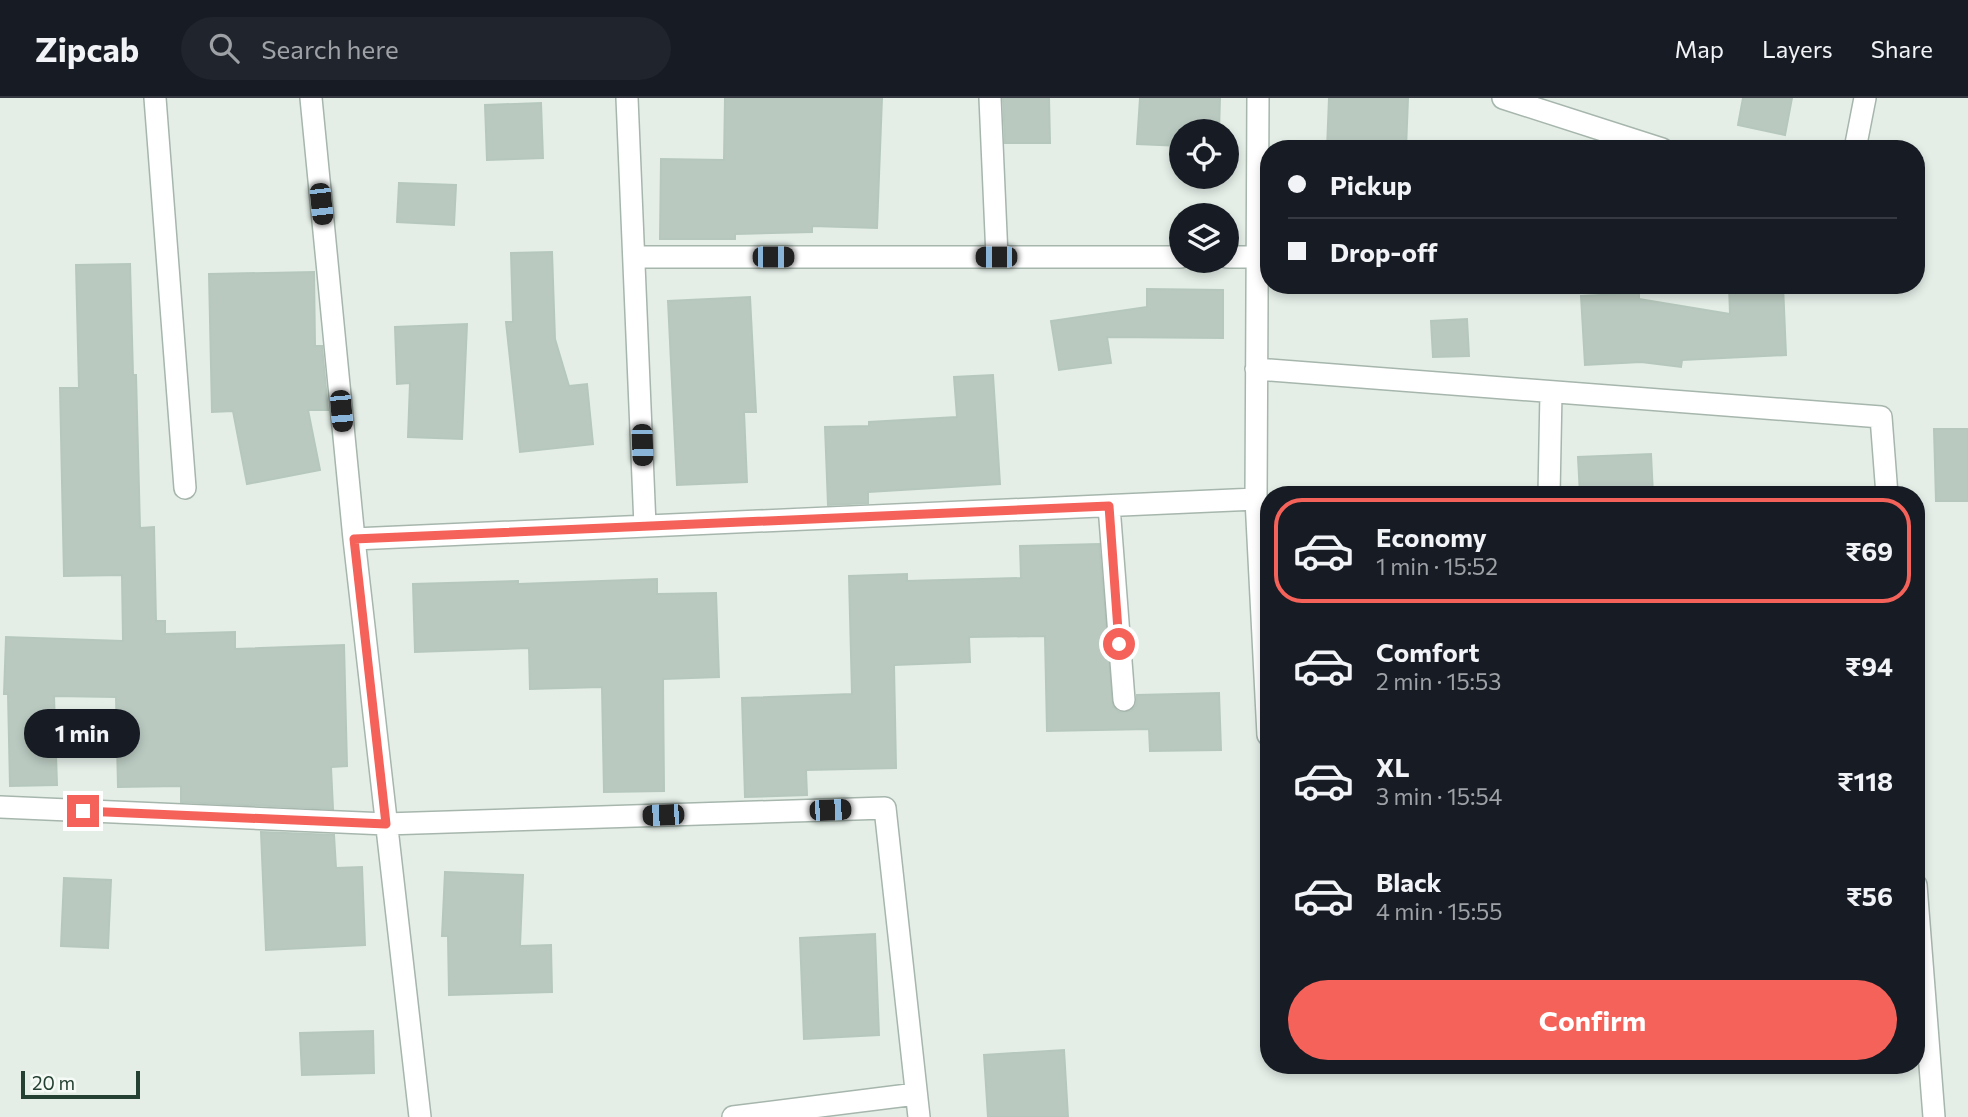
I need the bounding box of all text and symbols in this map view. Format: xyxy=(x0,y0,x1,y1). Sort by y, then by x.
search box xyxy=(181,17,671,80)
text: Zipcab xyxy=(35,28,139,69)
icon: search xyxy=(205,29,243,67)
text: Search here xyxy=(261,33,399,64)
text: Map xyxy=(1675,34,1724,63)
text: Layers xyxy=(1762,34,1833,63)
text: Share xyxy=(1871,34,1933,63)
map controls xyxy=(1169,119,1239,273)
button: locate xyxy=(1169,119,1239,189)
text: Pickup xyxy=(1330,169,1412,200)
car xyxy=(309,182,334,226)
button: layers xyxy=(1169,203,1239,273)
text: Drop-off xyxy=(1330,236,1437,267)
car xyxy=(753,247,795,268)
car xyxy=(976,247,1018,268)
car xyxy=(329,389,354,433)
car xyxy=(631,424,654,466)
icon: car xyxy=(1292,519,1355,582)
text: Economy xyxy=(1376,521,1487,552)
text: ₹69 xyxy=(1845,535,1893,566)
text: 1 min · 15:52 xyxy=(1376,552,1498,580)
route start xyxy=(1103,628,1135,660)
icon: car xyxy=(1292,634,1355,697)
text: Comfort xyxy=(1376,636,1479,667)
text: ₹94 xyxy=(1845,650,1893,681)
text: 2 min · 15:53 xyxy=(1376,667,1501,695)
callout: 1 min xyxy=(25,710,141,758)
text: 1 min xyxy=(55,719,109,747)
icon: car xyxy=(1292,749,1355,812)
text: XL xyxy=(1376,751,1410,782)
text: ₹118 xyxy=(1837,765,1893,796)
text: 3 min · 15:54 xyxy=(1376,782,1502,810)
route end xyxy=(67,795,99,827)
car xyxy=(809,799,852,821)
car xyxy=(642,804,685,826)
icon: car xyxy=(1292,864,1355,927)
text: Black xyxy=(1376,866,1442,897)
text: ₹56 xyxy=(1846,880,1893,911)
text: 4 min · 15:55 xyxy=(1376,897,1503,925)
button: Confirm xyxy=(1288,980,1897,1060)
scale bar xyxy=(21,1068,140,1100)
text: 20 m xyxy=(32,1071,75,1094)

